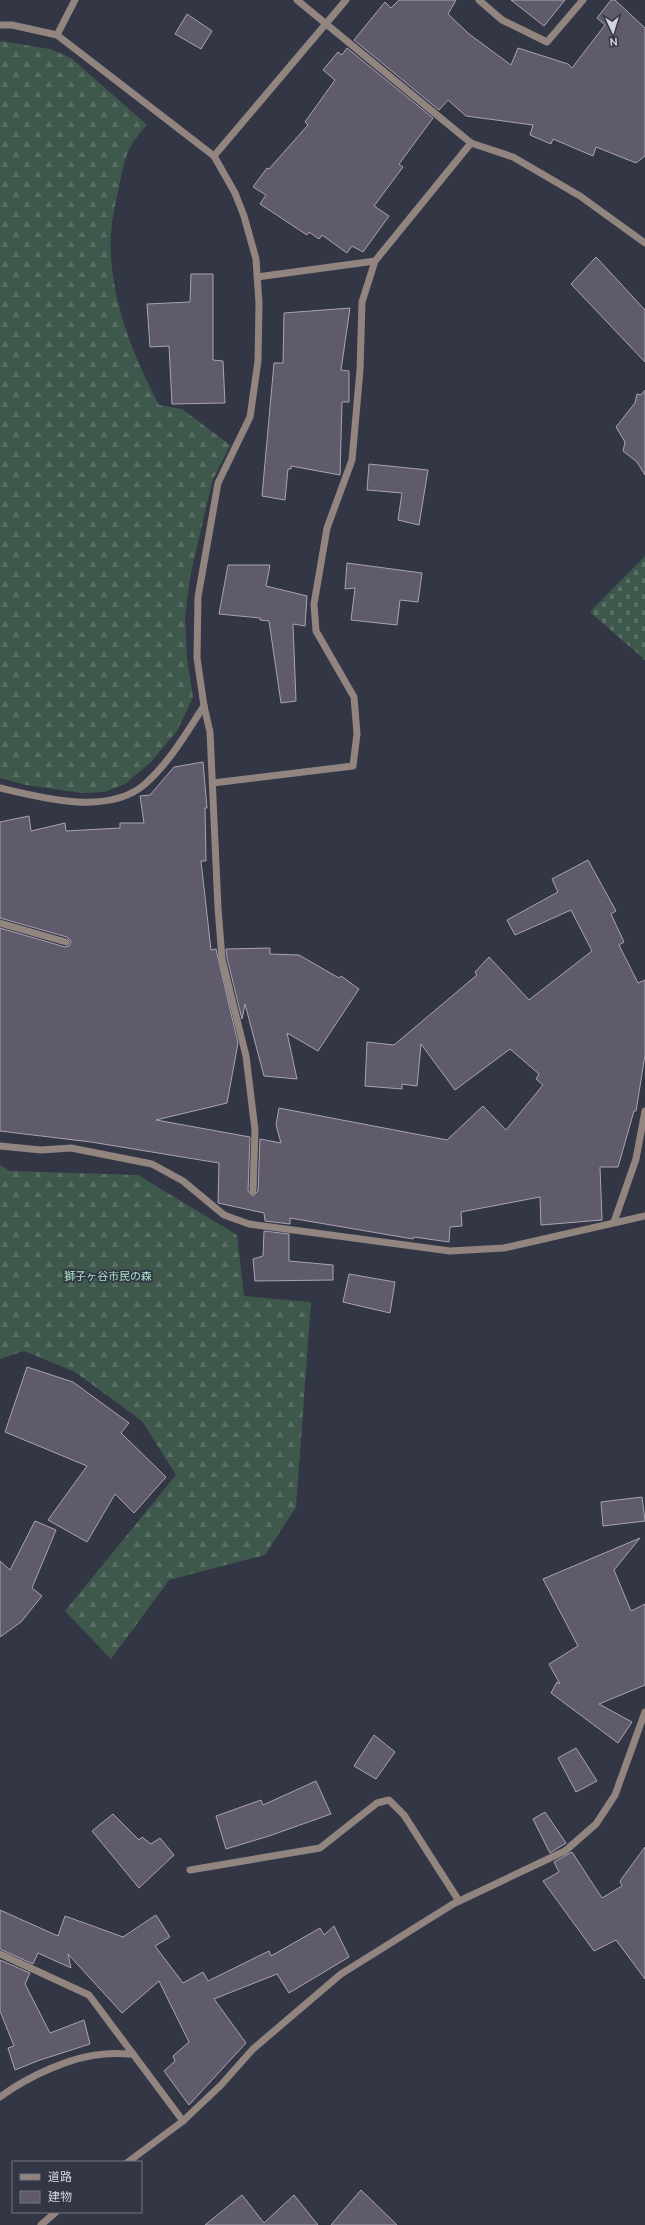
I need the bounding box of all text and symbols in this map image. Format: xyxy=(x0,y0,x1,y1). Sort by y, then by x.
north arrow xyxy=(593,12,633,52)
text: N xyxy=(609,36,618,48)
park label: 獅子ヶ谷市民の森 xyxy=(64,1270,152,1282)
legend xyxy=(12,2161,142,2213)
text: 道路 xyxy=(48,2170,72,2183)
text: 建物 xyxy=(48,2190,72,2203)

